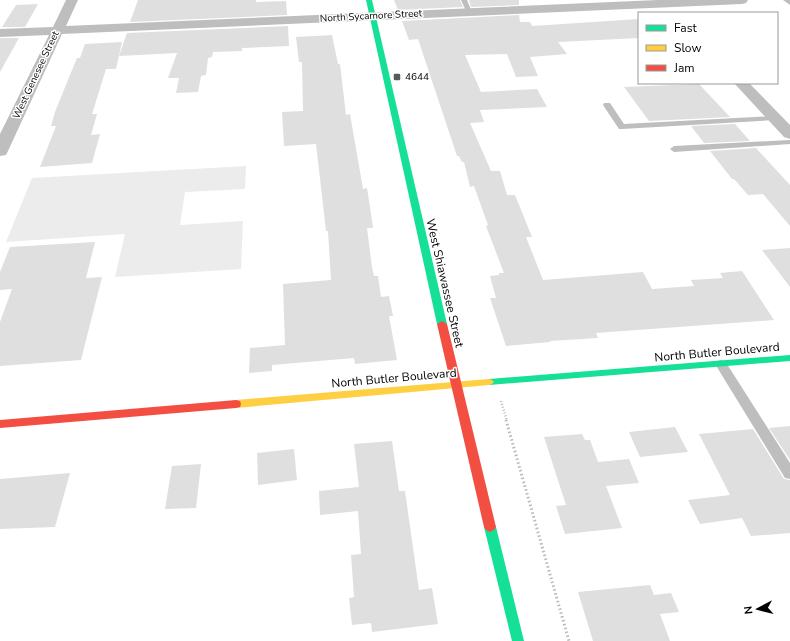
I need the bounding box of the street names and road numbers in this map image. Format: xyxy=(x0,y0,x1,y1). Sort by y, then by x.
street label: North Sycamore Street xyxy=(320,6,423,26)
street label: West Genesee Street xyxy=(9,28,63,121)
street label: West Shiawassee Street xyxy=(422,217,468,350)
street label: North Butler Boulevard xyxy=(654,339,780,365)
street label: North Butler Boulevard xyxy=(331,365,457,391)

